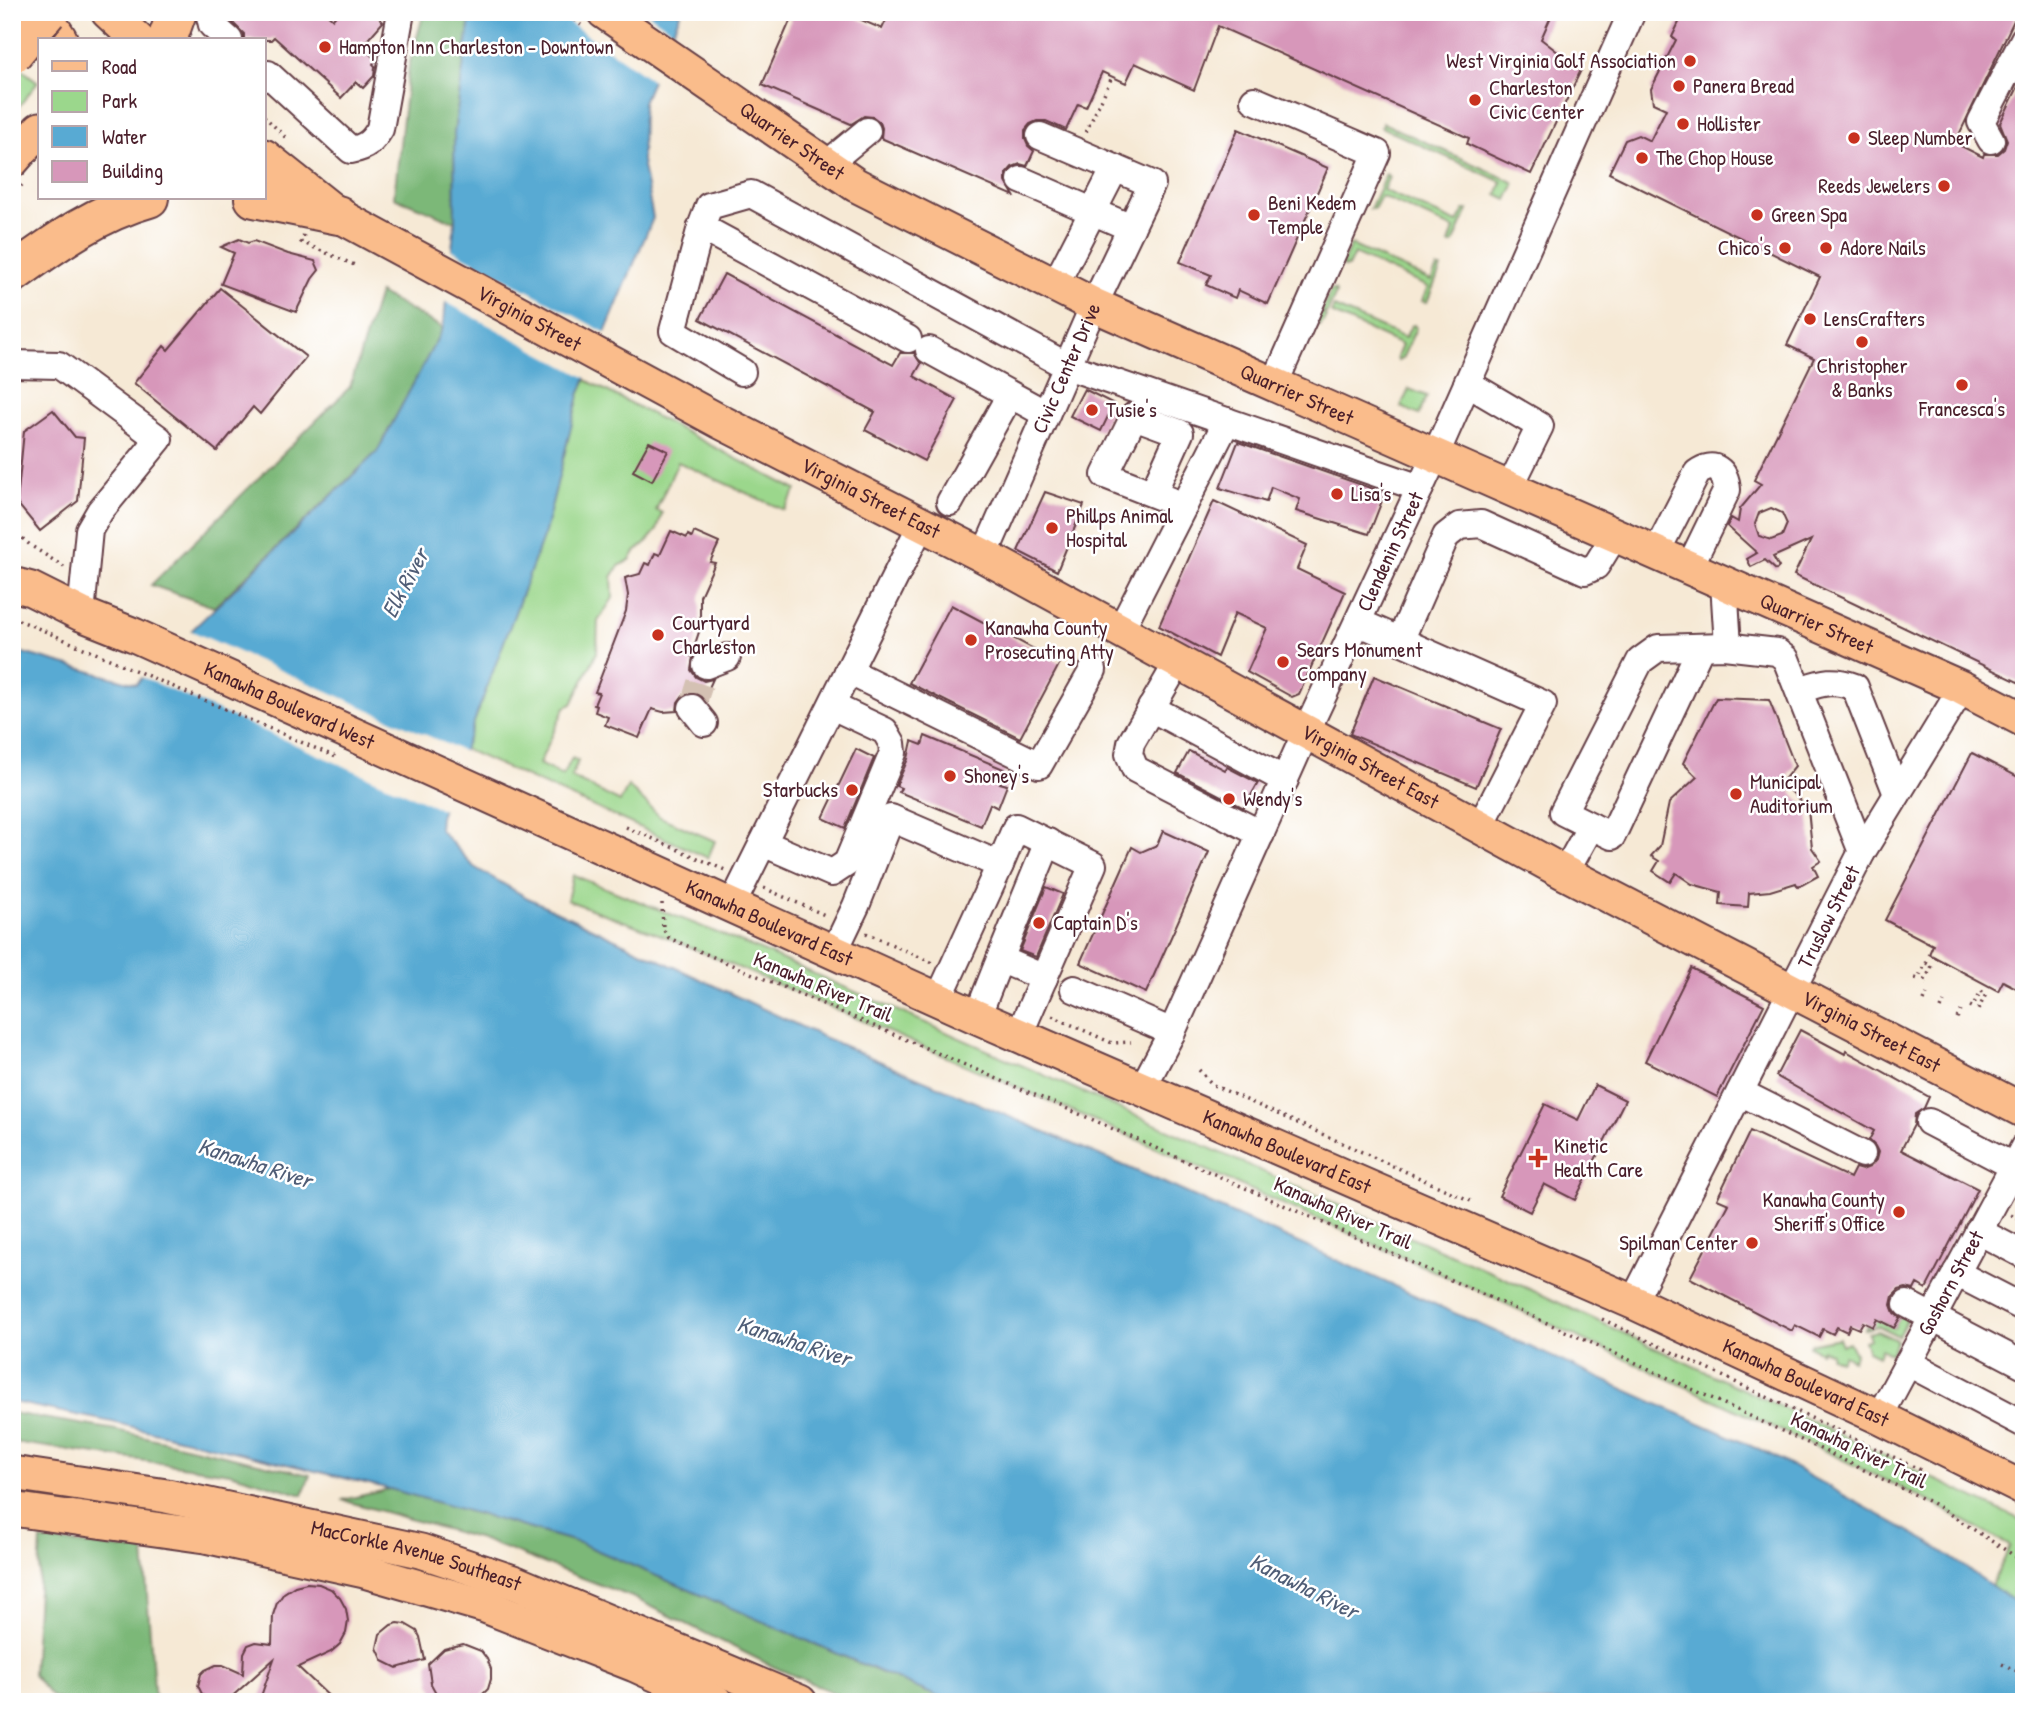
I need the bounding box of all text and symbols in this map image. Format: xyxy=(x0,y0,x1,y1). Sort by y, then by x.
place label: Hampton Inn Charleston - Downtown xyxy=(339,32,614,61)
legend xyxy=(38,38,266,200)
marker: Hampton Inn Charleston - Downtown xyxy=(317,39,333,55)
place label: West Virginia Golf Association xyxy=(1446,46,1676,75)
text: Road xyxy=(102,52,136,81)
marker: West Virginia Golf Association xyxy=(1682,53,1698,69)
place label: Panera Bread xyxy=(1693,71,1794,100)
place label: Charleston Civic Center xyxy=(1489,73,1584,126)
marker: Panera Bread xyxy=(1671,78,1687,94)
text: Park xyxy=(102,86,137,115)
marker: Charleston Civic Center xyxy=(1467,92,1483,108)
street label: Quarrier Street xyxy=(734,94,851,187)
place label: Hollister xyxy=(1697,109,1761,138)
marker: Hollister xyxy=(1675,116,1691,132)
text: Water xyxy=(102,122,147,151)
place label: Sleep Number xyxy=(1868,123,1973,152)
marker: Sleep Number xyxy=(1846,130,1862,146)
place label: The Chop House xyxy=(1656,143,1774,172)
marker: The Chop House xyxy=(1634,150,1650,166)
text: Building xyxy=(102,156,163,185)
place label: Reeds Jewelers xyxy=(1818,171,1930,200)
marker: Reeds Jewelers xyxy=(1936,178,1952,194)
place label: Beni Kedem Temple xyxy=(1268,188,1356,241)
place label: Green Spa xyxy=(1771,200,1847,229)
marker: Beni Kedem Temple xyxy=(1246,207,1262,223)
marker: Green Spa xyxy=(1749,207,1765,223)
place label: Chico's xyxy=(1718,233,1771,262)
place label: Adore Nails xyxy=(1840,233,1926,262)
marker: Chico's xyxy=(1777,240,1793,256)
marker: Adore Nails xyxy=(1818,240,1834,256)
street label: Virginia Street xyxy=(472,278,588,358)
street label: Civic Center Drive xyxy=(1024,298,1107,438)
place label: LensCrafters xyxy=(1824,304,1925,333)
marker: LensCrafters xyxy=(1802,311,1818,327)
marker: Christopher & Banks xyxy=(1854,334,1870,350)
place label: Christopher & Banks xyxy=(1816,351,1908,404)
street label: Quarrier Street xyxy=(1236,356,1359,432)
marker: Francesca's xyxy=(1954,377,1970,393)
place label: Francesca's xyxy=(1918,394,2005,423)
place label: Tusie's xyxy=(1106,395,1157,424)
marker: Tusie's xyxy=(1084,402,1100,418)
street label: Virginia Street East xyxy=(796,450,946,546)
place label: Lisa's xyxy=(1351,479,1391,508)
marker: Lisa's xyxy=(1329,486,1345,502)
street label: Clendenin Street xyxy=(1349,486,1431,616)
place label: Phillps Animal Hospital xyxy=(1066,501,1174,554)
marker: Phillps Animal Hospital xyxy=(1044,520,1060,536)
water label: Elk River xyxy=(374,540,437,623)
street label: Quarrier Street xyxy=(1755,586,1879,661)
place label: Courtyard Charleston xyxy=(672,608,756,661)
place label: Kanawha County Prosecuting Atty xyxy=(985,613,1114,666)
marker: Courtyard Charleston xyxy=(650,627,666,643)
marker: Kanawha County Prosecuting Atty xyxy=(963,632,979,648)
place label: Sears Monument Company xyxy=(1297,635,1423,688)
street label: Kanawha Boulevard West xyxy=(199,654,380,756)
marker: Sears Monument Company xyxy=(1275,654,1291,670)
street label: Virginia Street East xyxy=(1296,717,1445,816)
place label: Shoney's xyxy=(964,761,1029,790)
place label: Municipal Auditorium xyxy=(1750,767,1833,820)
marker: Shoney's xyxy=(942,768,958,784)
place label: Starbucks xyxy=(763,775,838,804)
marker: Starbucks xyxy=(844,782,860,798)
place label: Wendy's xyxy=(1243,784,1302,813)
marker: Municipal Auditorium xyxy=(1728,786,1744,802)
marker: Wendy's xyxy=(1221,791,1237,807)
street label: Truslow Street xyxy=(1790,860,1867,973)
street label: Kanawha Boulevard East xyxy=(681,872,858,973)
place label: Captain D's xyxy=(1053,908,1138,937)
marker: Captain D's xyxy=(1031,915,1047,931)
street label: Kanawha River Trail xyxy=(749,944,898,1029)
street label: Virginia Street East xyxy=(1797,983,1947,1080)
street label: Kanawha Boulevard East xyxy=(1198,1102,1376,1201)
water label: Kanawha River xyxy=(194,1130,319,1196)
place label: Kinetic Health Care xyxy=(1554,1131,1643,1184)
marker: Kinetic Health Care xyxy=(1528,1148,1548,1168)
street label: Kanawha River Trail xyxy=(1269,1169,1417,1256)
place label: Kanawha County Sheriff's Office xyxy=(1762,1185,1885,1238)
marker: Kanawha County Sheriff's Office xyxy=(1891,1204,1907,1220)
street label: Goshorn Street xyxy=(1910,1225,1991,1341)
place label: Spilman Center xyxy=(1619,1228,1738,1257)
marker: Spilman Center xyxy=(1744,1235,1760,1251)
water label: Kanawha River xyxy=(733,1308,858,1374)
street label: Kanawha Boulevard East xyxy=(1718,1331,1895,1434)
street label: Kanawha River Trail xyxy=(1786,1404,1933,1495)
street label: MacCorkle Avenue Southeast xyxy=(308,1513,527,1598)
water label: Kanawha River xyxy=(1245,1545,1367,1628)

